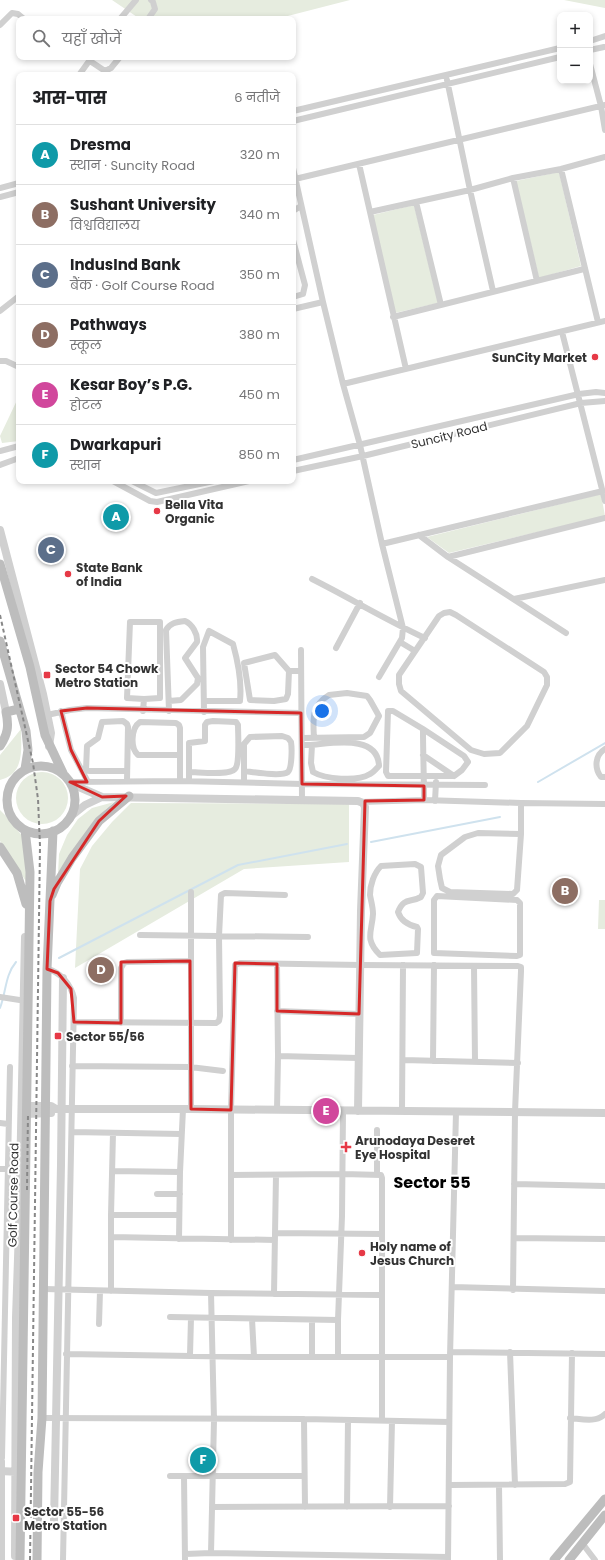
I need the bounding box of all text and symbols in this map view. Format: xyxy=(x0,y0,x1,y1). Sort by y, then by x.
map controls xyxy=(557,12,593,84)
button: + xyxy=(557,12,593,48)
search box xyxy=(16,16,296,60)
icon: search xyxy=(30,27,52,49)
text: यहाँ खोजें xyxy=(62,28,121,49)
button: − xyxy=(557,48,593,84)
text: आस-पास xyxy=(32,86,107,110)
text: 6 नतीजे xyxy=(234,88,280,107)
text: Dresma xyxy=(70,134,131,155)
text: A xyxy=(40,145,50,164)
text: 320 m xyxy=(240,145,280,164)
text: स्थान · Suncity Road xyxy=(70,156,195,175)
text: Sushant University xyxy=(70,194,216,215)
text: B xyxy=(41,205,49,224)
text: 340 m xyxy=(239,205,280,224)
text: विश्वविद्यालय xyxy=(70,216,140,235)
text: IndusInd Bank xyxy=(70,254,181,275)
text: C xyxy=(40,265,50,284)
text: 350 m xyxy=(239,265,280,284)
text: बैंक · Golf Course Road xyxy=(70,276,215,295)
text: Pathways xyxy=(70,314,147,335)
text: D xyxy=(40,325,50,344)
text: 380 m xyxy=(239,325,280,344)
text: स्कूल xyxy=(70,336,102,355)
place label: SunCity Market xyxy=(492,349,587,366)
marker: SunCity Market xyxy=(590,352,600,362)
text: Kesar Boy’s P.G. xyxy=(70,374,192,395)
text: E xyxy=(41,385,49,404)
text: 450 m xyxy=(239,385,280,404)
text: होटल xyxy=(70,396,102,415)
street label: Suncity Road xyxy=(409,417,489,453)
text: Dwarkapuri xyxy=(70,434,161,455)
text: F xyxy=(41,445,49,464)
text: 850 m xyxy=(239,445,280,464)
text: स्थान xyxy=(70,456,101,475)
place label: Bella Vita Organic xyxy=(165,496,223,527)
pin: A xyxy=(103,502,129,532)
marker: Bella Vita Organic xyxy=(152,506,162,516)
pin: C xyxy=(38,535,64,565)
place label: State Bank of India xyxy=(76,559,143,590)
marker: State Bank of India xyxy=(63,569,73,579)
place label: Sector 54 Chowk Metro Station xyxy=(55,660,159,691)
marker: Sector 54 Chowk Metro Station xyxy=(42,670,52,680)
your location xyxy=(312,701,332,721)
pin: B xyxy=(552,876,578,906)
pin: D xyxy=(88,955,114,985)
place label: Sector 55/56 xyxy=(66,1028,145,1045)
marker: Sector 55/56 xyxy=(53,1031,63,1041)
pin: E xyxy=(313,1096,339,1126)
place label: Arunodaya Deseret Eye Hospital xyxy=(355,1132,475,1163)
marker: Arunodaya Deseret Eye Hospital xyxy=(340,1141,352,1153)
street label: Golf Course Road xyxy=(4,1143,22,1247)
district label: Sector 55 xyxy=(393,1171,471,1194)
place label: Holy name of Jesus Church xyxy=(370,1238,454,1269)
marker: Holy name of Jesus Church xyxy=(357,1248,367,1258)
pin: F xyxy=(190,1445,216,1475)
place label: Sector 55-56 Metro Station xyxy=(24,1503,107,1534)
marker: Sector 55-56 Metro Station xyxy=(11,1513,21,1523)

